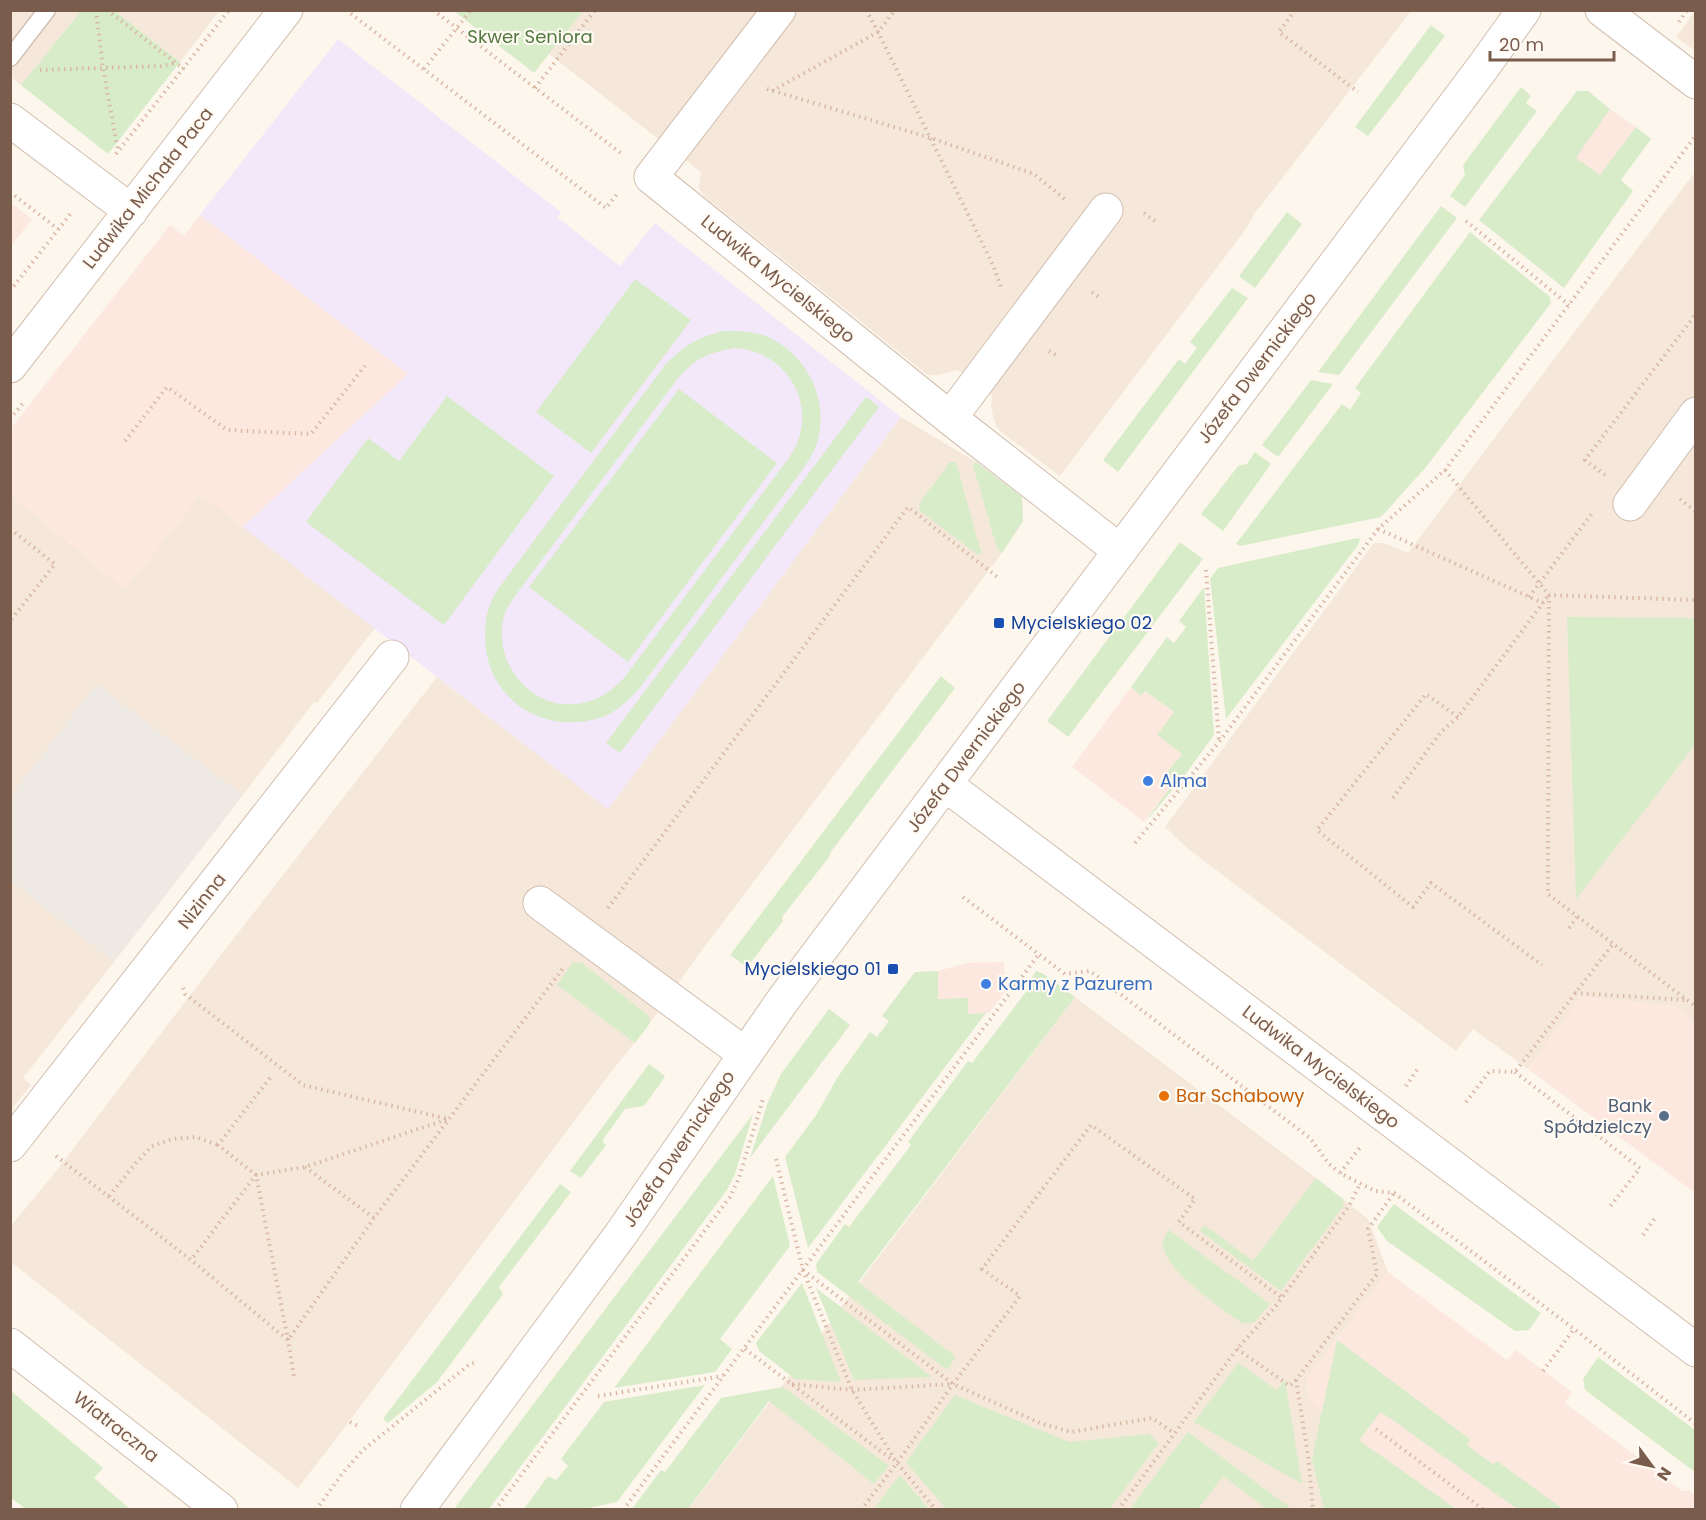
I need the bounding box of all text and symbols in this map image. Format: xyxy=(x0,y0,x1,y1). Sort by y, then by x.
park label: Skwer Seniora xyxy=(467,24,593,49)
scale bar xyxy=(1490,24,1614,62)
text: 20 m xyxy=(1499,32,1544,57)
street label: Ludwika Michała Paca xyxy=(77,102,219,274)
street label: Ludwika Mycielskiego xyxy=(696,209,861,349)
street label: Józefa Dwernickiego xyxy=(1191,287,1322,449)
place label: Mycielskiego 02 xyxy=(1011,610,1152,635)
marker: Mycielskiego 02 xyxy=(992,616,1006,630)
street label: Józefa Dwernickiego xyxy=(900,676,1031,838)
place label: Alma xyxy=(1160,768,1207,793)
marker: Alma xyxy=(1141,774,1155,788)
street label: Nizinna xyxy=(172,867,231,934)
place label: Mycielskiego 01 xyxy=(745,956,881,981)
marker: Mycielskiego 01 xyxy=(886,962,900,976)
place label: Karmy z Pazurem xyxy=(998,971,1153,996)
marker: Karmy z Pazurem xyxy=(979,977,993,991)
street label: Ludwika Mycielskiego xyxy=(1237,999,1405,1134)
street label: Józefa Dwernickiego xyxy=(617,1065,740,1232)
place label: Bar Schabowy xyxy=(1176,1083,1304,1108)
marker: Bar Schabowy xyxy=(1157,1089,1171,1103)
place label: Bank Spółdzielczy xyxy=(1544,1093,1653,1139)
marker: Bank Spółdzielczy xyxy=(1657,1109,1671,1123)
street label: Wiatraczna xyxy=(68,1385,164,1468)
north arrow xyxy=(1622,1436,1682,1496)
text: N xyxy=(1651,1463,1677,1485)

